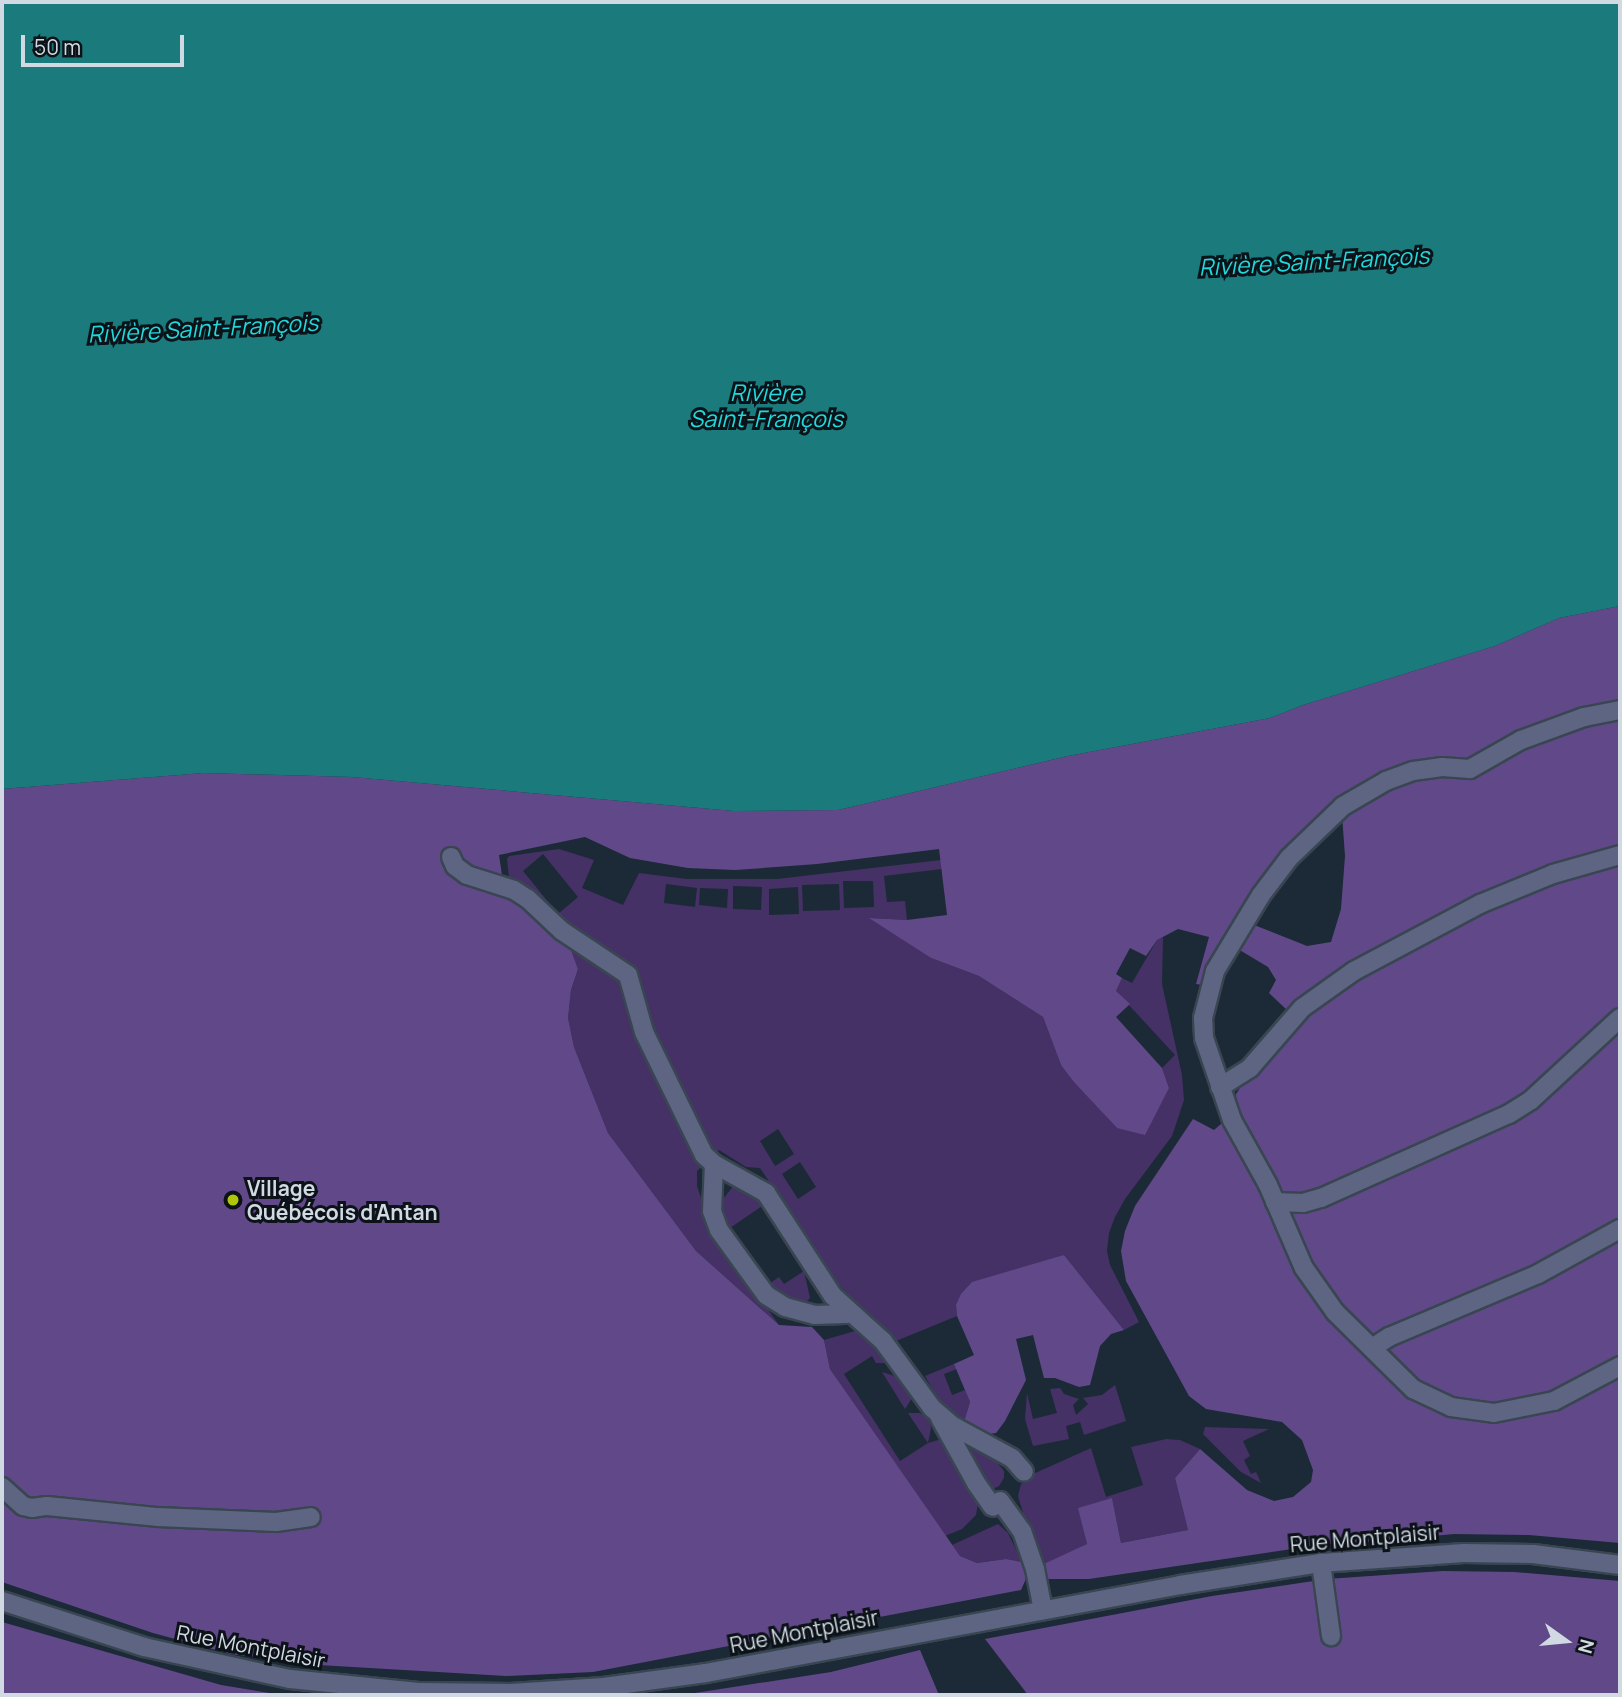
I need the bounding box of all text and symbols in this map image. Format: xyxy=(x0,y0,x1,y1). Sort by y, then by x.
scale bar xyxy=(24,21,187,65)
text: 50 m xyxy=(34,33,81,61)
water label: Rivière Saint-François xyxy=(1198,241,1430,281)
water label: Rivière Saint-François xyxy=(87,308,319,348)
water label: Rivière Saint-François xyxy=(689,378,843,432)
place label: Village Québécois d'Antan xyxy=(247,1175,438,1225)
marker: Village Québécois d'Antan xyxy=(225,1192,241,1208)
street label: Rue Montplaisir xyxy=(1289,1519,1441,1557)
street label: Rue Montplaisir xyxy=(728,1604,880,1658)
north arrow xyxy=(1531,1606,1601,1676)
street label: Rue Montplaisir xyxy=(175,1619,327,1673)
text: N xyxy=(1572,1636,1601,1656)

